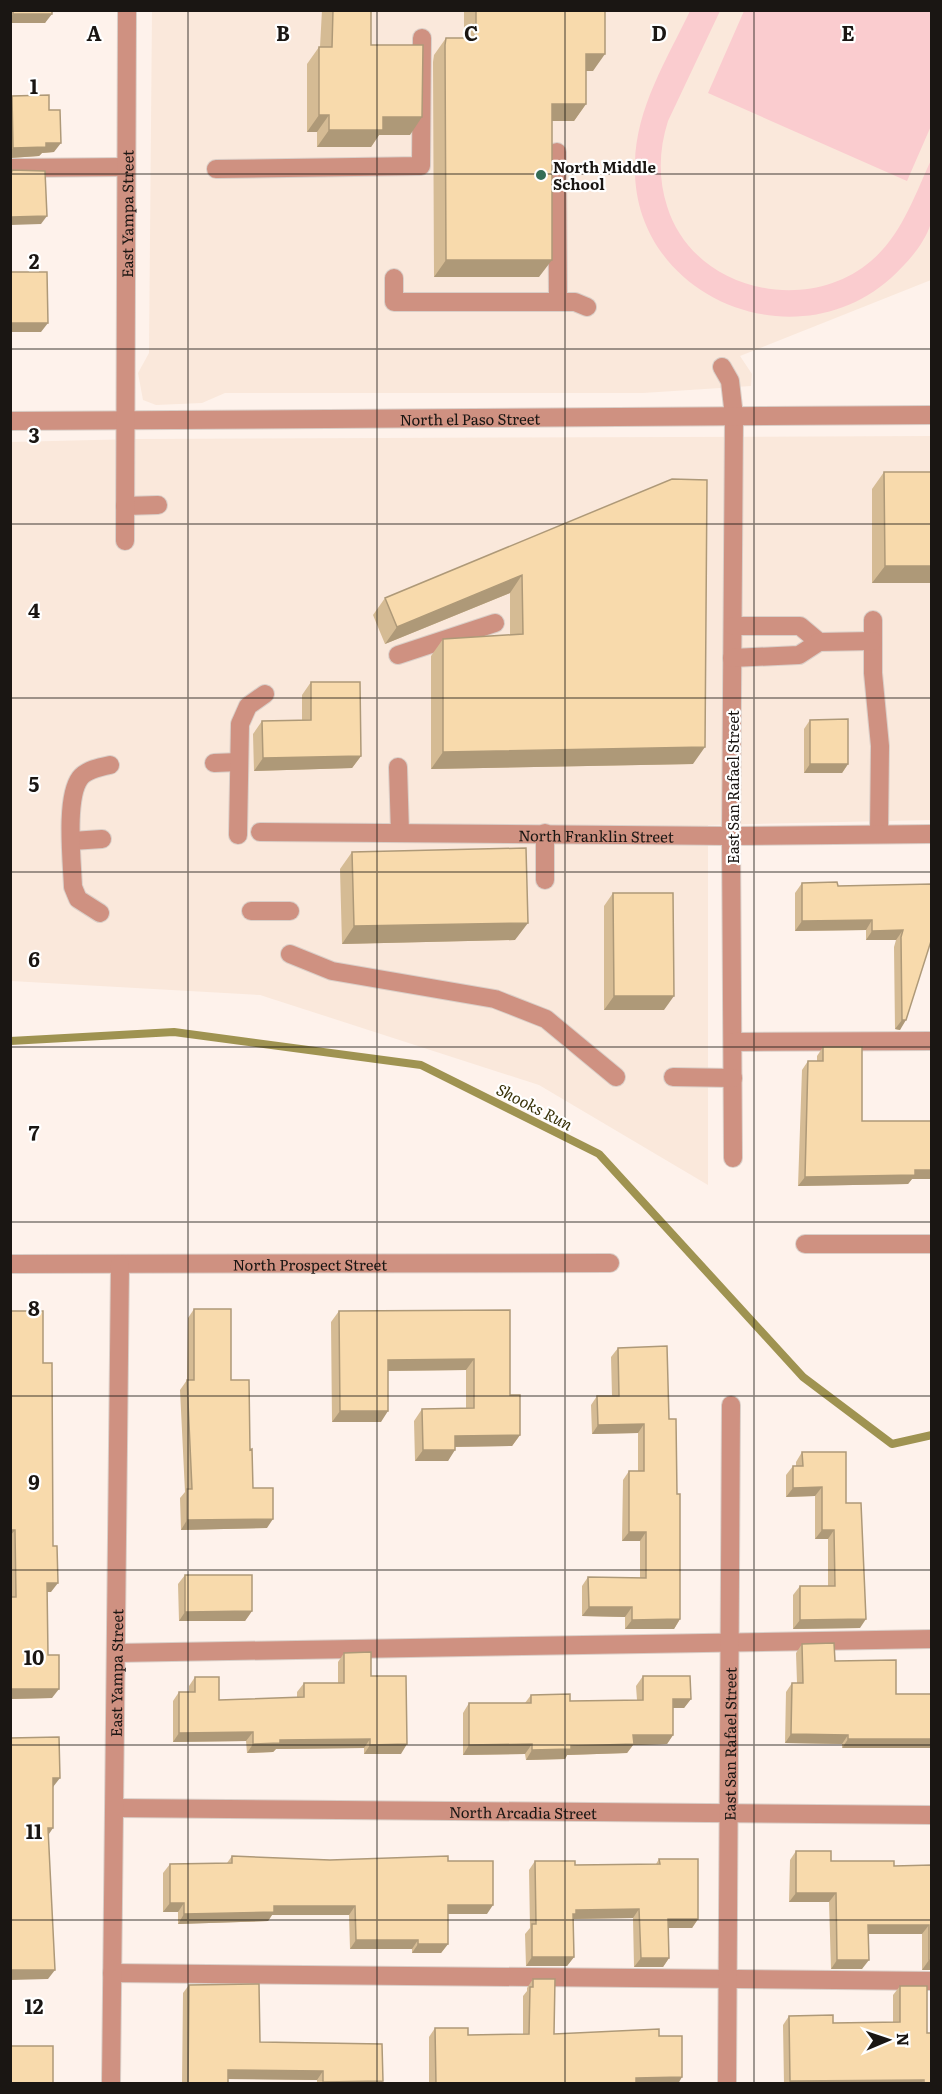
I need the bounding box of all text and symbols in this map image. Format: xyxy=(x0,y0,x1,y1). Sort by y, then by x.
text: A xyxy=(86,17,102,47)
text: B xyxy=(276,17,290,47)
text: C xyxy=(464,17,478,47)
text: D xyxy=(651,17,667,47)
text: E xyxy=(841,17,855,47)
text: 1 xyxy=(30,70,38,100)
street label: East Yampa Street xyxy=(114,150,138,278)
place label: North Middle School xyxy=(553,155,656,195)
marker: North Middle School xyxy=(534,168,548,182)
text: 2 xyxy=(29,245,40,275)
street label: North el Paso Street xyxy=(400,406,540,430)
text: 3 xyxy=(28,419,40,449)
text: 4 xyxy=(28,594,40,624)
street label: East San Rafael Street xyxy=(721,710,744,864)
text: 5 xyxy=(29,768,40,798)
street label: North Franklin Street xyxy=(518,823,674,847)
text: 6 xyxy=(28,943,40,973)
water label: Shooks Run xyxy=(493,1077,578,1136)
text: 7 xyxy=(29,1117,40,1147)
street label: North Prospect Street xyxy=(233,1252,387,1275)
text: 8 xyxy=(28,1292,40,1322)
text: 9 xyxy=(28,1466,40,1496)
street label: East Yampa Street xyxy=(103,1609,128,1737)
text: 10 xyxy=(24,1641,44,1671)
street label: East San Rafael Street xyxy=(717,1667,741,1821)
street label: North Arcadia Street xyxy=(449,1799,597,1824)
text: 11 xyxy=(26,1815,42,1845)
text: 12 xyxy=(24,1990,44,2020)
north arrow xyxy=(858,2010,918,2070)
text: N xyxy=(892,2032,916,2047)

